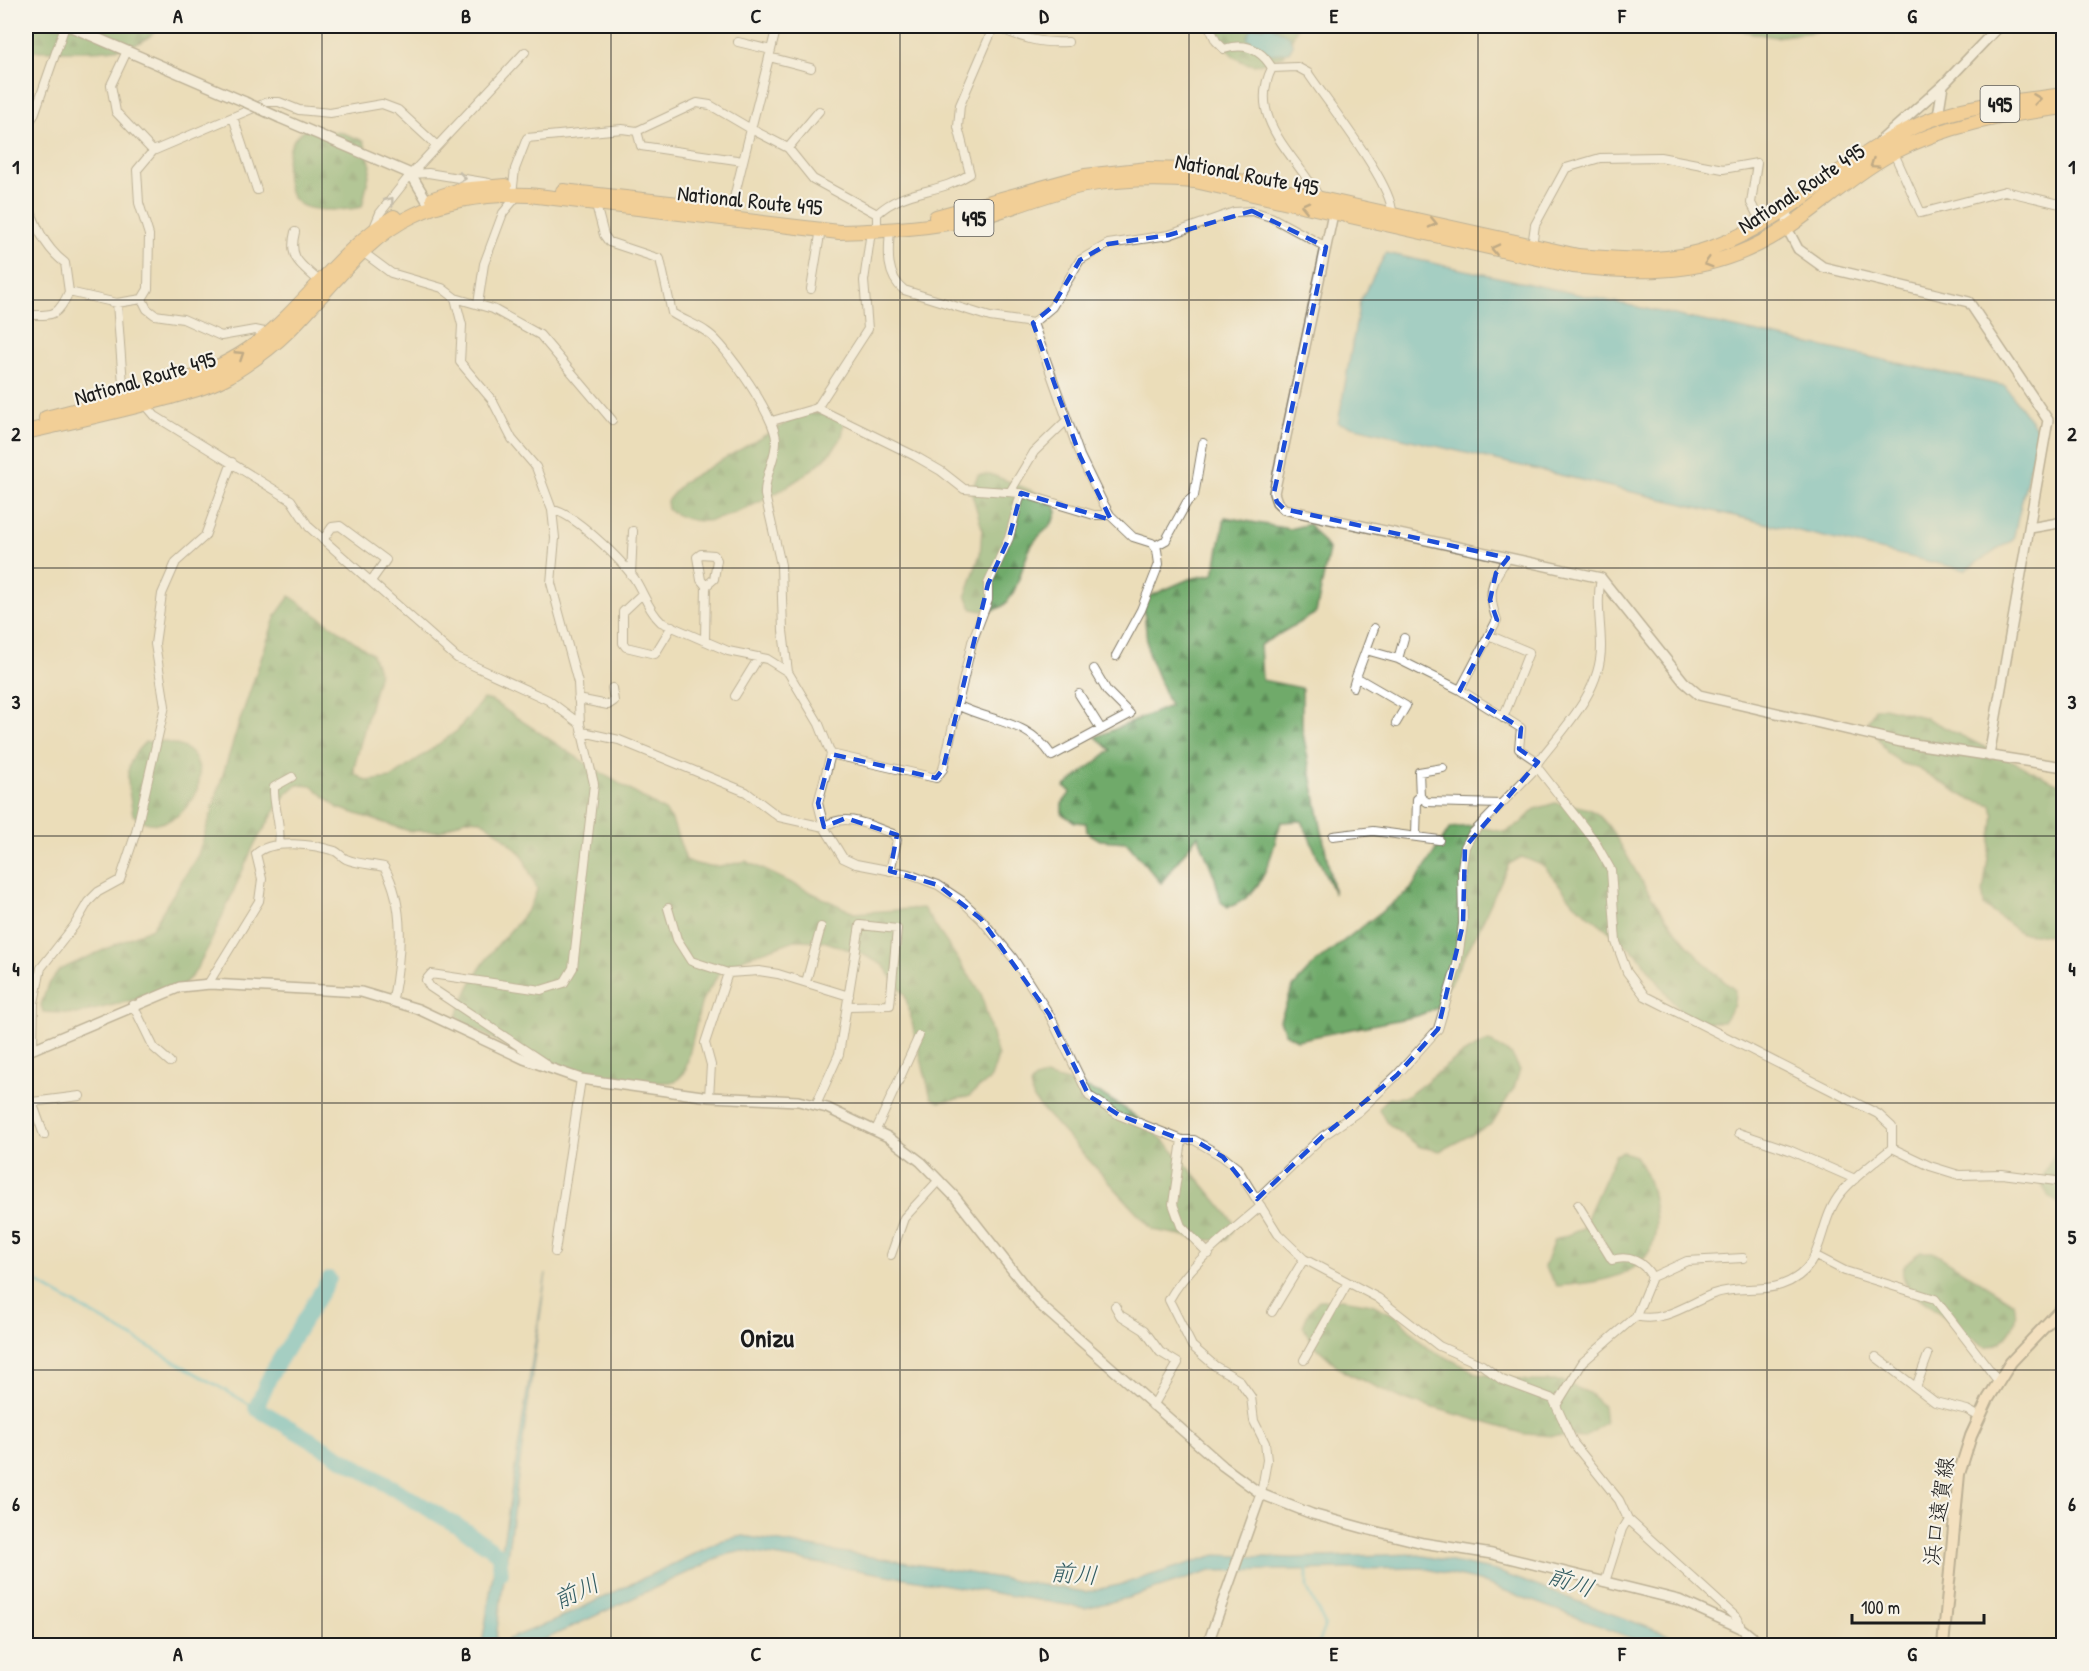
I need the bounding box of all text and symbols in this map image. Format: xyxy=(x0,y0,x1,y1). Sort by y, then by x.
text: A xyxy=(173,2,183,29)
text: B xyxy=(461,2,471,29)
text: C xyxy=(751,2,762,29)
text: D xyxy=(1039,2,1049,29)
text: E xyxy=(1330,2,1339,29)
text: F xyxy=(1617,2,1627,29)
text: G xyxy=(1907,2,1917,29)
road number: 495 xyxy=(1980,86,2020,122)
one-way arrow xyxy=(2032,93,2041,105)
street label: National Route 495 xyxy=(1732,136,1870,240)
street label: National Route 495 xyxy=(1173,145,1321,203)
text: 1 xyxy=(12,153,20,180)
text: 1 xyxy=(2068,153,2076,180)
one-way arrow xyxy=(1870,157,1880,169)
one-way arrow xyxy=(456,171,466,184)
street label: National Route 495 xyxy=(676,177,824,223)
one-way arrow xyxy=(382,197,393,208)
road number: 495 xyxy=(954,200,994,236)
one-way arrow xyxy=(1300,200,1310,213)
one-way arrow xyxy=(1428,215,1438,228)
one-way arrow xyxy=(1490,243,1500,256)
one-way arrow xyxy=(1703,256,1714,268)
street label: National Route 495 xyxy=(71,343,219,413)
one-way arrow xyxy=(234,350,244,362)
text: 2 xyxy=(11,420,21,447)
text: 2 xyxy=(2067,420,2077,447)
text: 3 xyxy=(12,688,21,715)
text: 3 xyxy=(2068,688,2077,715)
text: 4 xyxy=(12,955,20,982)
text: 4 xyxy=(2068,955,2076,982)
text: 5 xyxy=(12,1223,21,1250)
text: 5 xyxy=(2068,1223,2077,1250)
district label: Onizu xyxy=(740,1320,794,1355)
street label: 浜口遠賀線 xyxy=(1915,1454,1961,1568)
text: 6 xyxy=(12,1490,20,1517)
text: 6 xyxy=(2068,1490,2076,1517)
water label: 前川 xyxy=(1049,1555,1099,1591)
water label: 前川 xyxy=(1543,1558,1599,1604)
water label: 前川 xyxy=(547,1566,605,1616)
scale bar xyxy=(1852,1587,1984,1625)
text: 100 m xyxy=(1861,1595,1900,1620)
text: A xyxy=(173,1640,183,1667)
text: B xyxy=(461,1640,471,1667)
text: C xyxy=(751,1640,762,1667)
text: D xyxy=(1039,1640,1049,1667)
text: E xyxy=(1330,1640,1339,1667)
text: F xyxy=(1617,1640,1627,1667)
text: G xyxy=(1907,1640,1917,1667)

